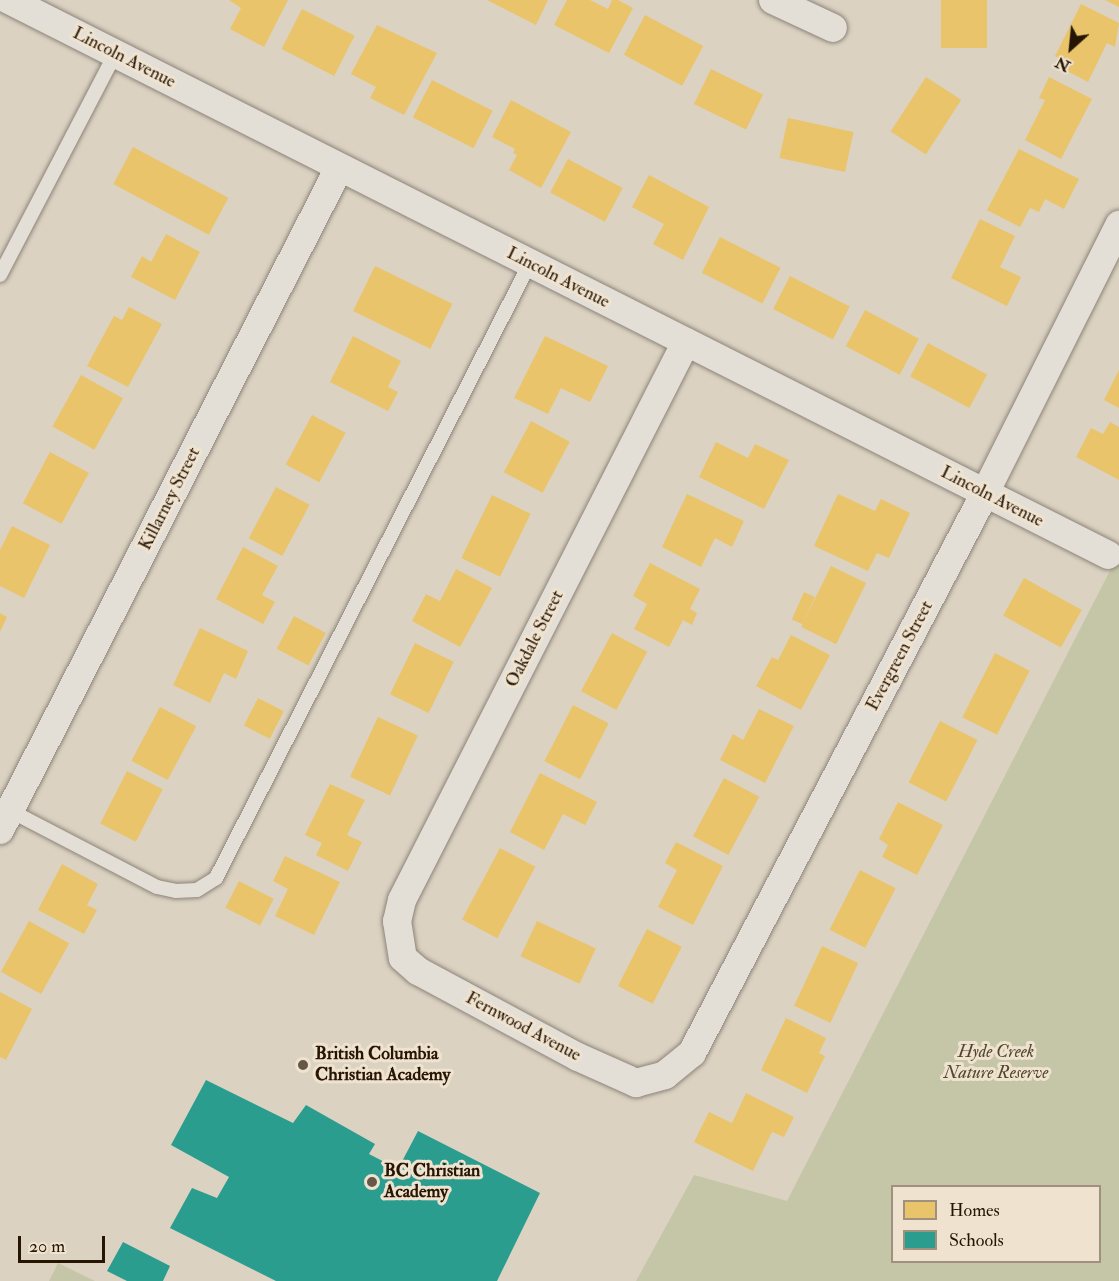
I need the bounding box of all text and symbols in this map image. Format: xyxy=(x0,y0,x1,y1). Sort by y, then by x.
north arrow xyxy=(1041,18,1101,78)
street label: Lincoln Avenue xyxy=(69,23,179,93)
text: N xyxy=(1052,52,1074,76)
street label: Lincoln Avenue xyxy=(503,243,613,313)
street label: Killarney Street xyxy=(135,444,205,554)
street label: Lincoln Avenue xyxy=(937,462,1047,532)
street label: Oakdale Street xyxy=(501,587,569,691)
street label: Evergreen Street xyxy=(862,597,938,715)
street label: Fernwood Avenue xyxy=(462,988,584,1066)
park label: Hyde Creek Nature Reserve xyxy=(944,1042,1048,1084)
place label: British Columbia Christian Academy xyxy=(315,1044,450,1086)
marker: British Columbia Christian Academy xyxy=(296,1058,310,1072)
place label: BC Christian Academy xyxy=(384,1161,480,1204)
marker: BC Christian Academy xyxy=(365,1175,379,1189)
legend xyxy=(891,1185,1101,1263)
text: Homes xyxy=(949,1199,1000,1222)
scale bar xyxy=(21,1224,108,1262)
text: Schools xyxy=(949,1229,1004,1252)
text: 20 m xyxy=(29,1235,65,1258)

